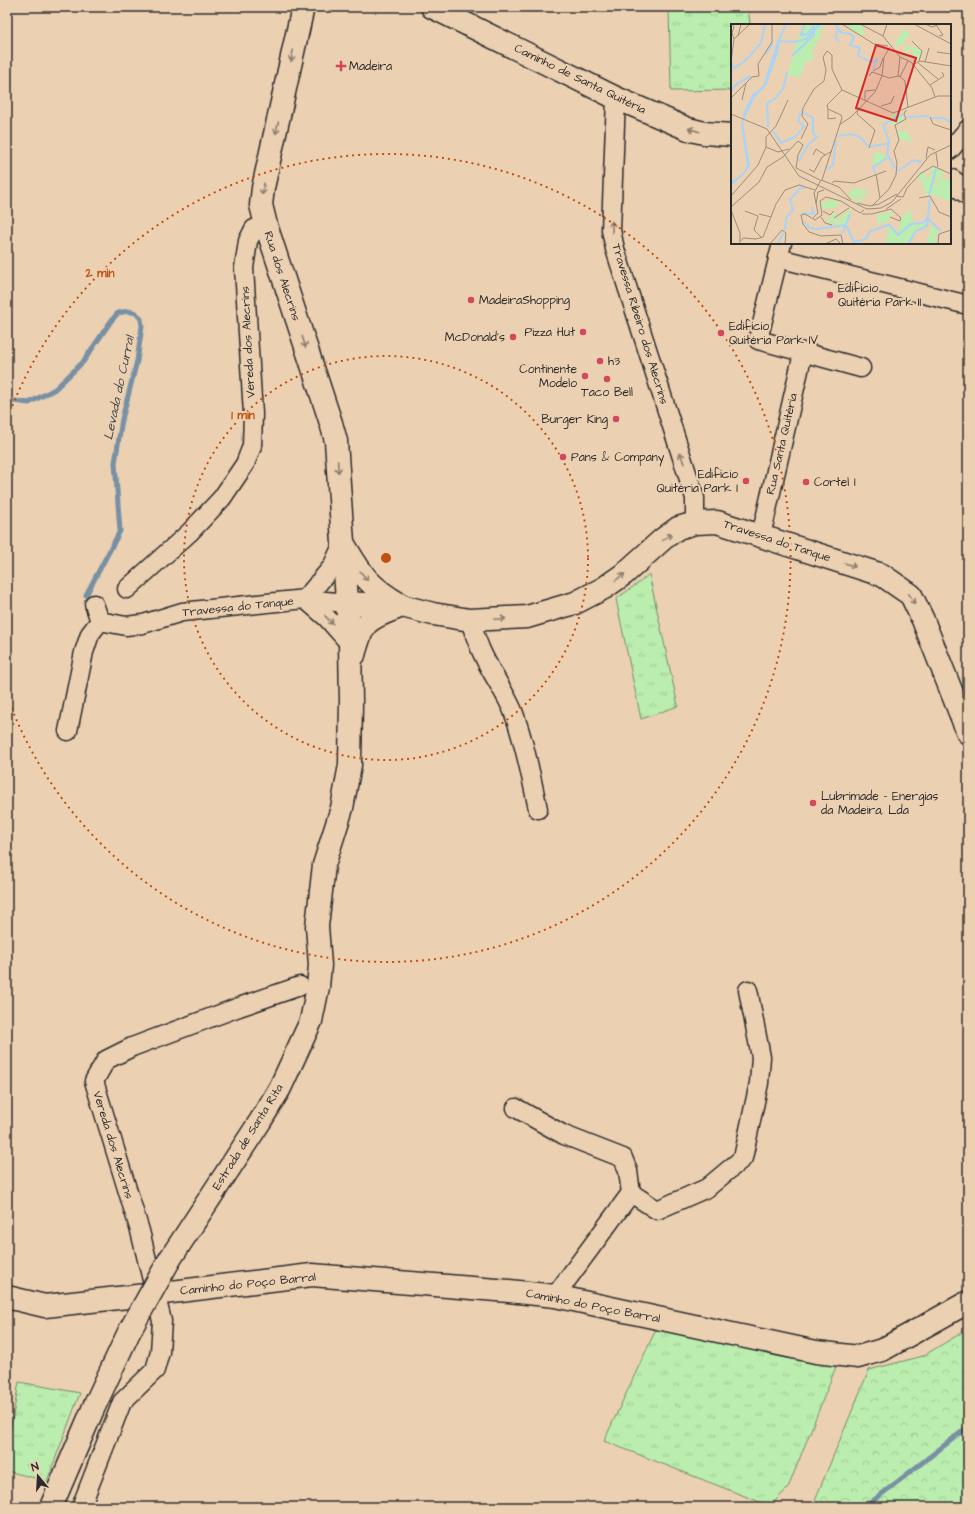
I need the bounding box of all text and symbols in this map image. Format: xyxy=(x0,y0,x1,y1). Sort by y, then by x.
inset map xyxy=(731,24,951,244)
street label: Caminho de Santa Quitéria xyxy=(511,40,649,118)
one-way arrow xyxy=(288,49,296,62)
place label: Madeira xyxy=(349,58,392,75)
marker: Madeira xyxy=(336,61,346,71)
one-way arrow xyxy=(272,122,280,135)
one-way arrow xyxy=(687,126,700,134)
one-way arrow xyxy=(259,182,267,195)
one-way arrow xyxy=(608,221,616,234)
street label: Rua dos Alecrins xyxy=(259,229,305,323)
street label: Travessa Ribeiro dos Alecrins xyxy=(607,242,673,406)
text: 2 min xyxy=(85,265,114,282)
place label: Edifício Quitéria Park II xyxy=(838,280,922,311)
street label: Vereda dos Alecrins xyxy=(237,286,259,398)
marker: Edifício Quitéria Park II xyxy=(825,290,835,300)
place label: MadeiraShopping xyxy=(479,292,570,310)
marker: MadeiraShopping xyxy=(466,295,476,305)
place label: Edifício Quitéria Park IV xyxy=(729,318,819,349)
place label: Pizza Hut xyxy=(525,324,575,341)
marker: Pizza Hut xyxy=(578,327,588,337)
marker: Edifício Quitéria Park IV xyxy=(716,328,726,338)
place label: McDonald's xyxy=(445,329,505,346)
water label: Levada do Curral xyxy=(99,332,139,442)
marker: McDonald's xyxy=(508,332,518,342)
one-way arrow xyxy=(301,335,308,348)
place label: h3 xyxy=(608,353,620,370)
marker: h3 xyxy=(595,356,605,366)
place label: Continente Modelo xyxy=(519,361,578,392)
marker: Continente Modelo xyxy=(580,371,590,381)
marker: Taco Bell xyxy=(602,374,612,384)
place label: Taco Bell xyxy=(581,384,633,401)
street label: Rua Santa Quitéria xyxy=(762,392,802,496)
text: 1 min xyxy=(231,407,255,424)
place label: Burger King xyxy=(541,411,608,429)
marker: Burger King xyxy=(611,414,621,424)
place label: Pans & Company xyxy=(571,449,665,467)
marker: Pans & Company xyxy=(558,452,568,462)
one-way arrow xyxy=(678,452,685,465)
one-way arrow xyxy=(335,460,342,473)
place label: Edifício Quitéria Park I xyxy=(656,466,738,497)
place label: Cortel I xyxy=(814,474,856,491)
marker: Edifício Quitéria Park I xyxy=(741,476,751,486)
marker: Cortel I xyxy=(801,477,811,487)
street label: Travessa do Tanque xyxy=(721,516,833,567)
one-way arrow xyxy=(661,532,672,541)
centre of rings xyxy=(379,551,393,565)
one-way arrow xyxy=(843,561,855,569)
one-way arrow xyxy=(359,571,368,581)
one-way arrow xyxy=(615,573,626,581)
street label: Travessa do Tanque xyxy=(181,593,295,621)
one-way arrow xyxy=(908,593,916,605)
one-way arrow xyxy=(324,615,334,625)
one-way arrow xyxy=(493,616,506,623)
place label: Lubrimade - Energias da Madeira, Lda xyxy=(821,788,938,819)
marker: Lubrimade - Energias da Madeira, Lda xyxy=(808,798,818,808)
street label: Estrada de Santa Rita xyxy=(208,1081,288,1193)
street label: Vereda dos Alecrins xyxy=(88,1089,138,1201)
street label: Caminho do Poço Barral xyxy=(179,1268,317,1300)
street label: Caminho do Poço Barral xyxy=(524,1285,662,1327)
north arrow xyxy=(18,1456,58,1496)
text: N xyxy=(29,1459,41,1475)

